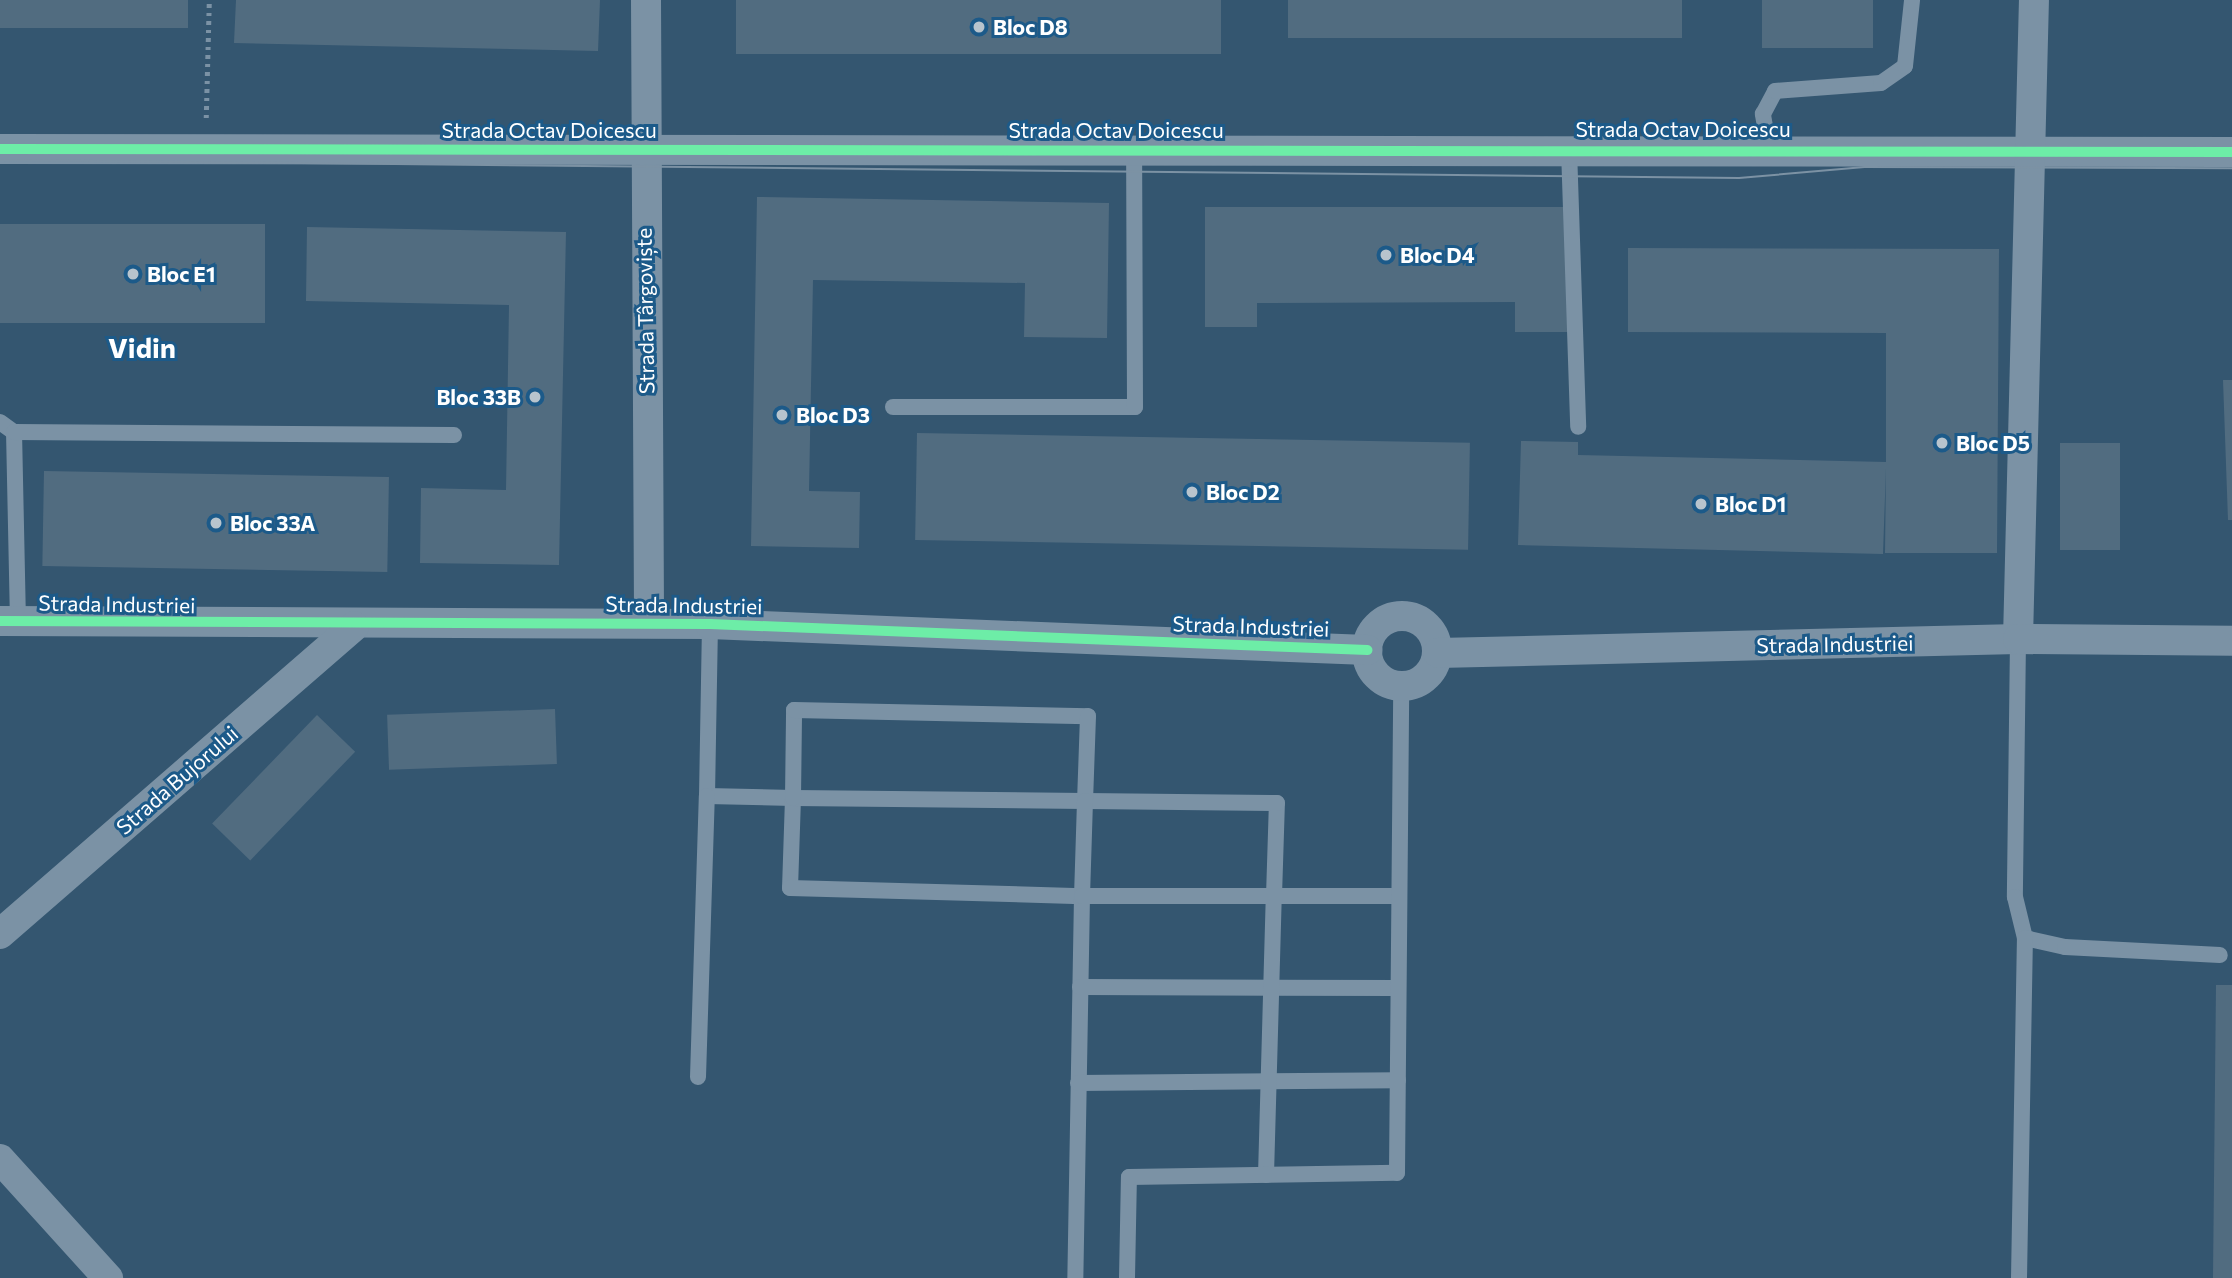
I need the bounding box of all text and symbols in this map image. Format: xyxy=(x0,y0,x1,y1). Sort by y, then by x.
place label: Bloc D8 xyxy=(993,14,1068,40)
marker: Bloc D8 xyxy=(971,19,987,35)
street label: Strada Octav Doicescu xyxy=(1575,116,1791,142)
street label: Strada Octav Doicescu xyxy=(441,117,657,143)
street label: Strada Octav Doicescu xyxy=(1008,117,1224,143)
street label: Strada Târgoviște xyxy=(631,228,659,394)
place label: Bloc D4 xyxy=(1400,242,1475,268)
marker: Bloc D4 xyxy=(1378,247,1394,263)
place label: Bloc E1 xyxy=(147,261,215,287)
marker: Bloc E1 xyxy=(125,266,141,282)
district label: Vidin xyxy=(108,330,176,364)
place label: Bloc 33B xyxy=(436,384,521,410)
marker: Bloc 33B xyxy=(527,389,543,405)
place label: Bloc D3 xyxy=(796,402,870,428)
marker: Bloc D3 xyxy=(774,407,790,423)
place label: Bloc D5 xyxy=(1956,430,2030,456)
marker: Bloc D5 xyxy=(1934,435,1950,451)
place label: Bloc D2 xyxy=(1206,479,1280,505)
marker: Bloc D2 xyxy=(1184,484,1200,500)
place label: Bloc D1 xyxy=(1715,491,1786,517)
marker: Bloc D1 xyxy=(1693,496,1709,512)
place label: Bloc 33A xyxy=(230,510,315,536)
marker: Bloc 33A xyxy=(208,515,224,531)
street label: Strada Industriei xyxy=(38,590,196,618)
street label: Strada Industriei xyxy=(605,591,763,619)
street label: Strada Industriei xyxy=(1172,611,1330,641)
street label: Strada Industriei xyxy=(1756,630,1914,658)
street label: Strada Bujorului xyxy=(111,720,243,840)

